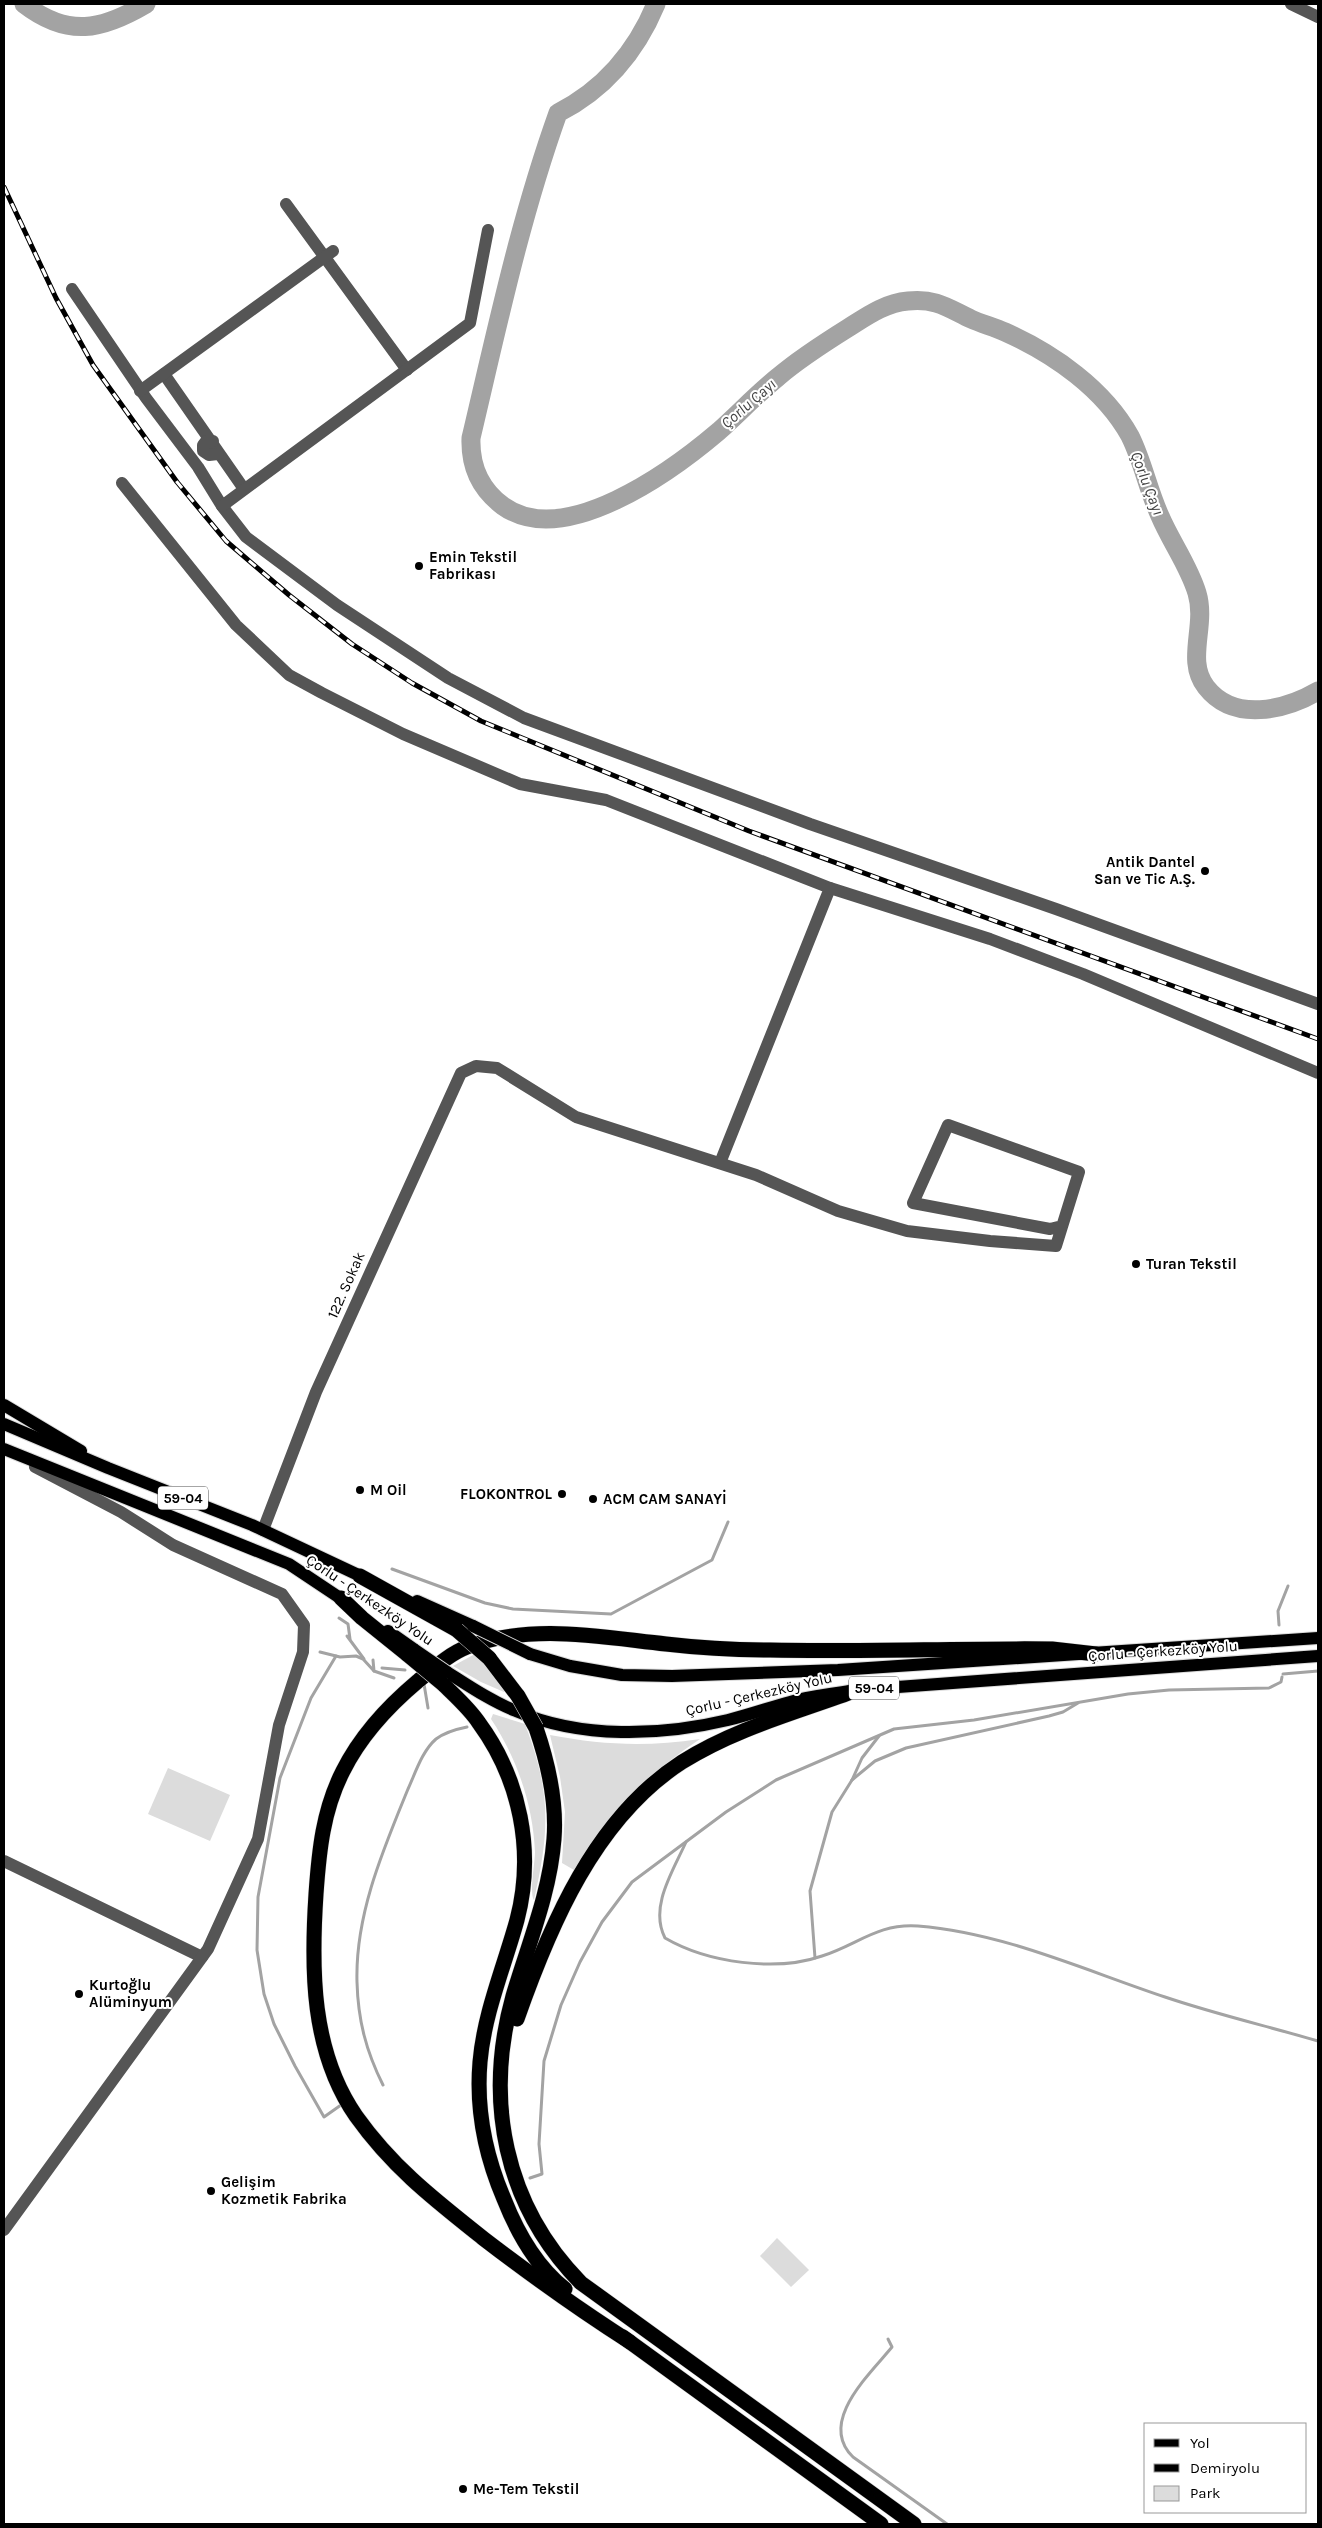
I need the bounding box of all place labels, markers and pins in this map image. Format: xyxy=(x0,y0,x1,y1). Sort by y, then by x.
place label: Emin Tekstil Fabrikası xyxy=(429,548,517,583)
marker: Emin Tekstil Fabrikası xyxy=(413,560,425,572)
place label: Antik Dantel San ve Tic A.Ş. xyxy=(1094,853,1195,888)
marker: Antik Dantel San ve Tic A.Ş. xyxy=(1199,865,1211,877)
place label: Turan Tekstil xyxy=(1146,1255,1237,1273)
marker: Turan Tekstil xyxy=(1130,1258,1142,1270)
place label: M Oil xyxy=(370,1481,407,1499)
marker: M Oil xyxy=(354,1484,366,1496)
place label: FLOKONTROL xyxy=(460,1485,553,1503)
marker: FLOKONTROL xyxy=(556,1488,568,1500)
place label: ACM CAM SANAYİ xyxy=(603,1489,727,1508)
marker: ACM CAM SANAYİ xyxy=(587,1493,599,1505)
place label: Kurtoğlu Alüminyum xyxy=(89,1976,172,2011)
marker: Kurtoğlu Alüminyum xyxy=(73,1988,85,2000)
place label: Gelişim Kozmetik Fabrika xyxy=(221,2173,347,2208)
marker: Gelişim Kozmetik Fabrika xyxy=(205,2185,217,2197)
place label: Me-Tem Tekstil xyxy=(473,2480,579,2498)
marker: Me-Tem Tekstil xyxy=(457,2483,469,2495)

